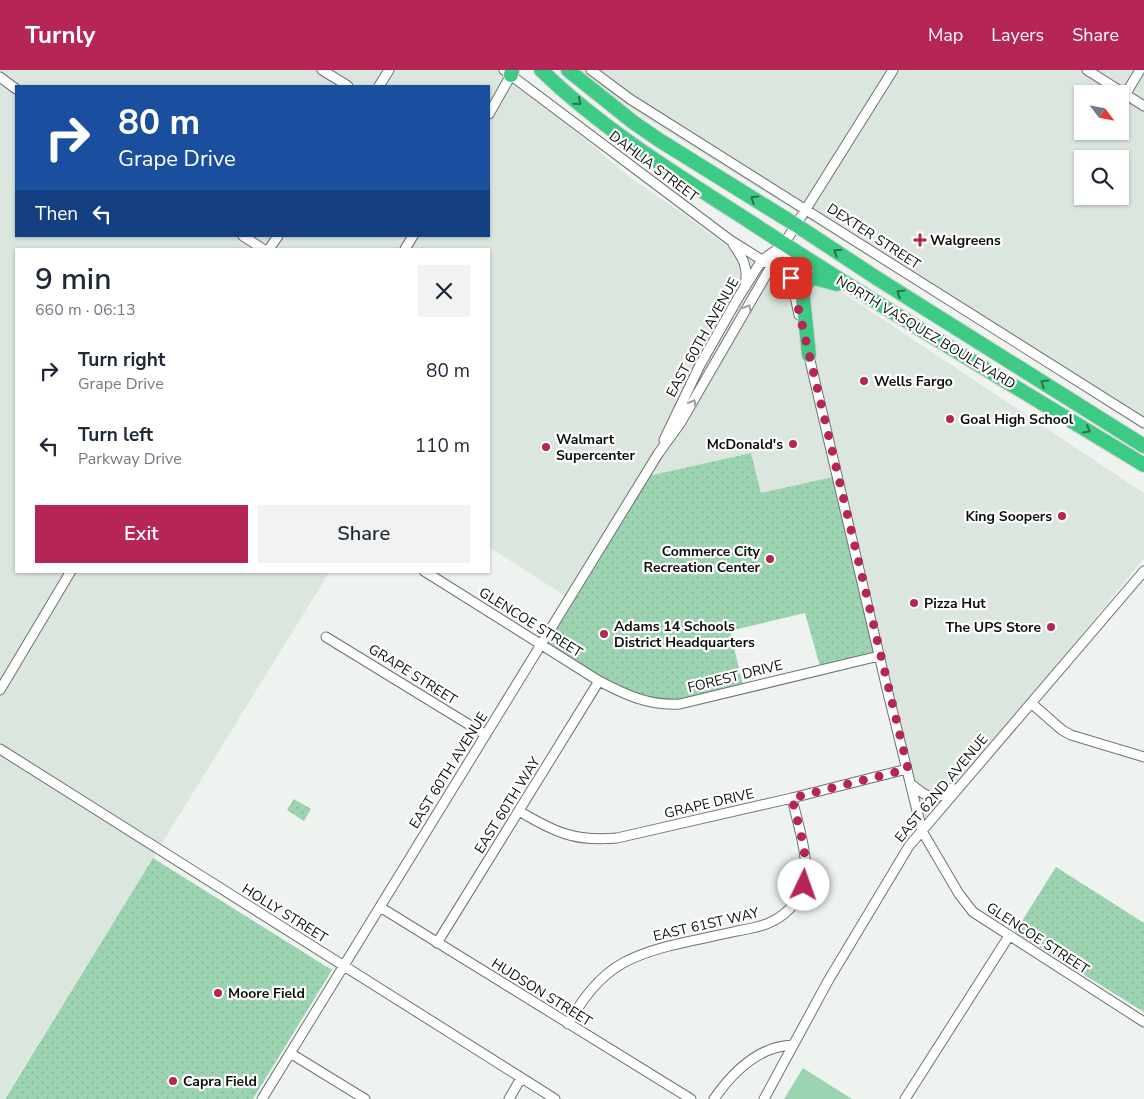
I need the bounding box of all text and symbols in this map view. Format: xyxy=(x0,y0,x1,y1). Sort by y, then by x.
text: Turnly xyxy=(25,19,95,51)
text: Map xyxy=(928,23,963,47)
text: Layers xyxy=(991,23,1044,47)
text: Share xyxy=(1072,23,1119,47)
north arrow xyxy=(1074,85,1129,140)
map controls xyxy=(1074,85,1129,205)
one-way arrow xyxy=(572,97,581,105)
text: 80 m xyxy=(118,99,200,146)
icon: right xyxy=(35,105,100,170)
street label: DAHLIA STREET xyxy=(605,127,703,206)
text: Grape Drive xyxy=(118,144,236,174)
button: search xyxy=(1074,150,1129,205)
one-way arrow xyxy=(751,196,760,205)
street label: DEXTER STREET xyxy=(823,199,925,274)
icon: left xyxy=(88,200,116,228)
text: Then xyxy=(35,201,78,227)
place label: Walgreens xyxy=(930,231,1001,250)
marker: Walgreens xyxy=(914,234,926,246)
one-way arrow xyxy=(833,249,843,258)
pin xyxy=(770,257,812,299)
text: 9 min xyxy=(35,259,111,300)
icon: arrive xyxy=(777,264,805,292)
button: close xyxy=(418,265,470,317)
street label: NORTH VASQUEZ BOULEVARD xyxy=(832,271,1019,394)
street label: EAST 60TH AVENUE xyxy=(662,274,743,400)
one-way arrow xyxy=(897,290,906,299)
text: 660 m · 06:13 xyxy=(35,299,136,321)
one-way arrow xyxy=(741,304,751,313)
text: Turn right xyxy=(78,347,165,373)
icon: right xyxy=(35,357,63,385)
text: 80 m xyxy=(426,358,470,384)
place label: Wells Fargo xyxy=(874,372,953,391)
text: Grape Drive xyxy=(78,373,164,395)
marker: Wells Fargo xyxy=(858,375,870,387)
one-way arrow xyxy=(1041,379,1050,389)
one-way arrow xyxy=(686,399,696,408)
place label: Goal High School xyxy=(960,410,1074,429)
marker: Goal High School xyxy=(944,413,956,425)
text: Turn left xyxy=(78,422,153,448)
one-way arrow xyxy=(1081,424,1090,434)
place label: Walmart Supercenter xyxy=(556,430,635,465)
icon: left xyxy=(35,432,63,460)
text: 110 m xyxy=(415,433,470,459)
place label: McDonald's xyxy=(707,435,783,454)
marker: McDonald's xyxy=(787,438,799,450)
marker: Walmart Supercenter xyxy=(540,441,552,453)
text: Parkway Drive xyxy=(78,448,182,470)
button: Exit xyxy=(35,505,248,563)
button: Share xyxy=(258,505,470,563)
place label: King Soopers xyxy=(966,507,1052,526)
marker: King Soopers xyxy=(1056,510,1068,522)
place label: Commerce City Recreation Center xyxy=(644,542,761,577)
marker: Commerce City Recreation Center xyxy=(764,553,776,565)
street label: GLENCOE STREET xyxy=(475,583,587,662)
place label: Pizza Hut xyxy=(924,594,986,613)
marker: Pizza Hut xyxy=(908,597,920,609)
place label: Adams 14 Schools District Headquarters xyxy=(614,617,755,652)
place label: The UPS Store xyxy=(946,618,1041,637)
marker: The UPS Store xyxy=(1045,621,1057,633)
marker: Adams 14 Schools District Headquarters xyxy=(598,628,610,640)
street label: GRAPE STREET xyxy=(365,640,461,710)
street label: FOREST DRIVE xyxy=(686,656,785,697)
street label: EAST 60TH AVENUE xyxy=(405,708,492,832)
street label: EAST 62ND AVENUE xyxy=(891,730,992,846)
street label: EAST 60TH WAY xyxy=(470,753,545,857)
street label: GRAPE DRIVE xyxy=(662,784,756,823)
position arrow xyxy=(777,858,829,910)
street label: HOLLY STREET xyxy=(238,879,332,948)
street label: GLENCOE STREET xyxy=(983,898,1093,979)
street label: EAST 61ST WAY xyxy=(651,903,762,946)
street label: HUDSON STREET xyxy=(488,954,596,1031)
place label: Moore Field xyxy=(228,984,305,1003)
marker: Moore Field xyxy=(212,987,224,999)
place label: Capra Field xyxy=(183,1072,257,1091)
marker: Capra Field xyxy=(167,1075,179,1087)

